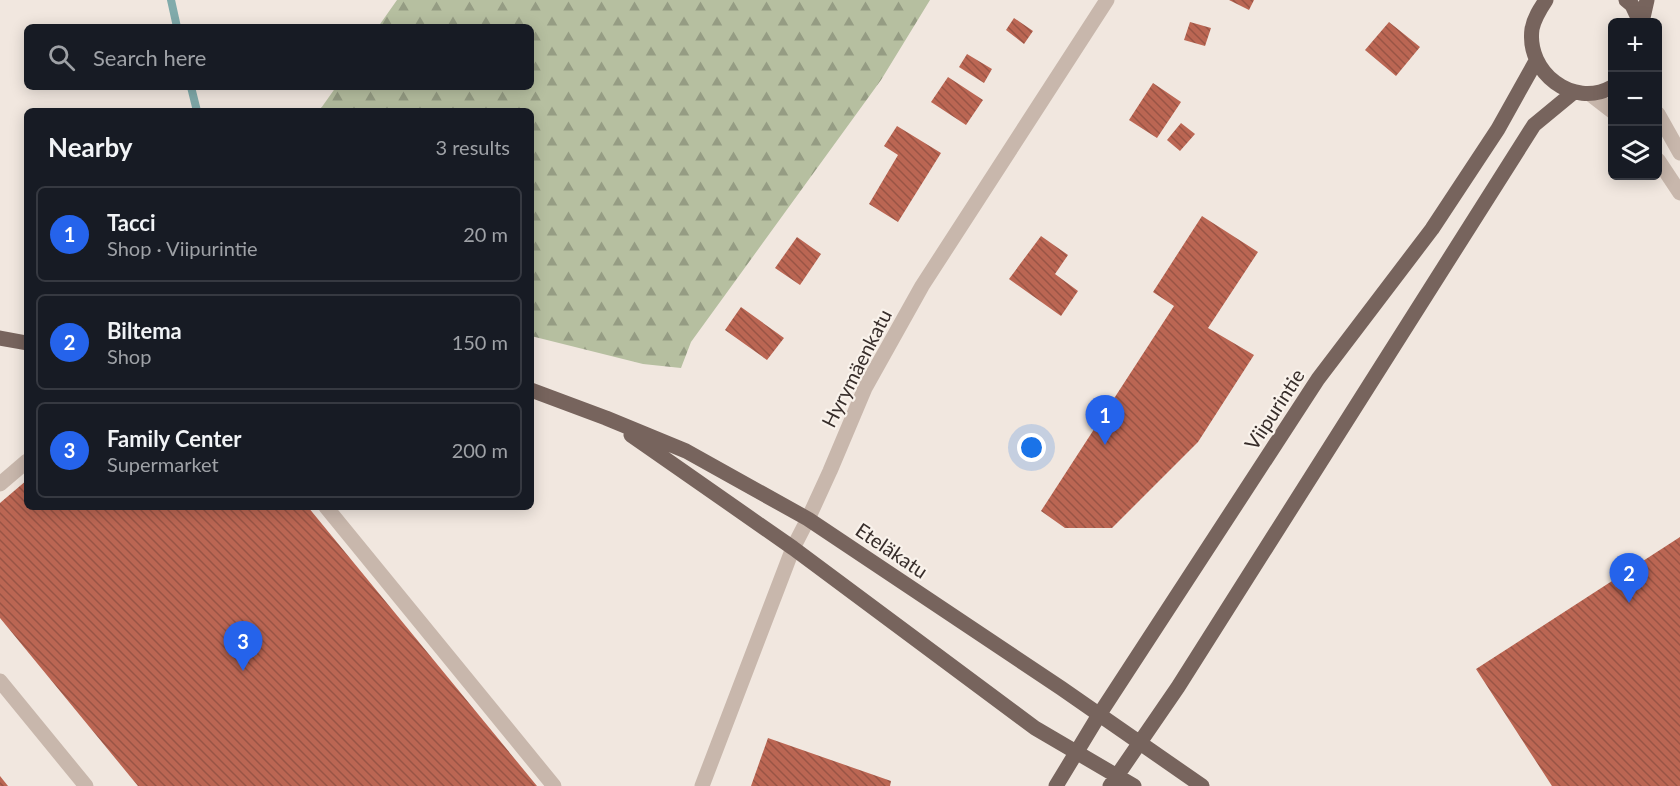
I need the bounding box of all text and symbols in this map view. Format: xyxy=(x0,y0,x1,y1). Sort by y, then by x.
map controls xyxy=(1608,18,1662,180)
button: + xyxy=(1608,18,1662,72)
search box xyxy=(24,24,534,90)
icon: search xyxy=(45,41,78,74)
text: Search here xyxy=(93,44,206,71)
button: − xyxy=(1608,72,1662,126)
button: layers xyxy=(1608,126,1662,180)
text: Nearby xyxy=(48,131,133,163)
text: 3 results xyxy=(435,135,510,159)
text: Tacci xyxy=(107,209,156,236)
text: 1 xyxy=(64,222,75,246)
text: 20 m xyxy=(463,222,508,246)
text: Shop · Viipurintie xyxy=(107,236,258,260)
street label: Hyrymäenkatu xyxy=(816,305,896,431)
text: Biltema xyxy=(107,317,182,344)
text: 2 xyxy=(64,330,75,354)
text: 150 m xyxy=(452,330,508,354)
text: Shop xyxy=(107,344,151,368)
street label: Viipurintie xyxy=(1239,364,1309,454)
pin: 1 xyxy=(1086,396,1124,445)
text: Family Center xyxy=(107,425,241,452)
your location xyxy=(1017,433,1046,462)
text: 3 xyxy=(64,438,75,462)
text: 200 m xyxy=(452,438,508,462)
text: Supermarket xyxy=(107,452,219,476)
street label: Eteläkatu xyxy=(851,517,933,583)
pin: 2 xyxy=(1610,554,1648,603)
pin: 3 xyxy=(224,622,262,671)

